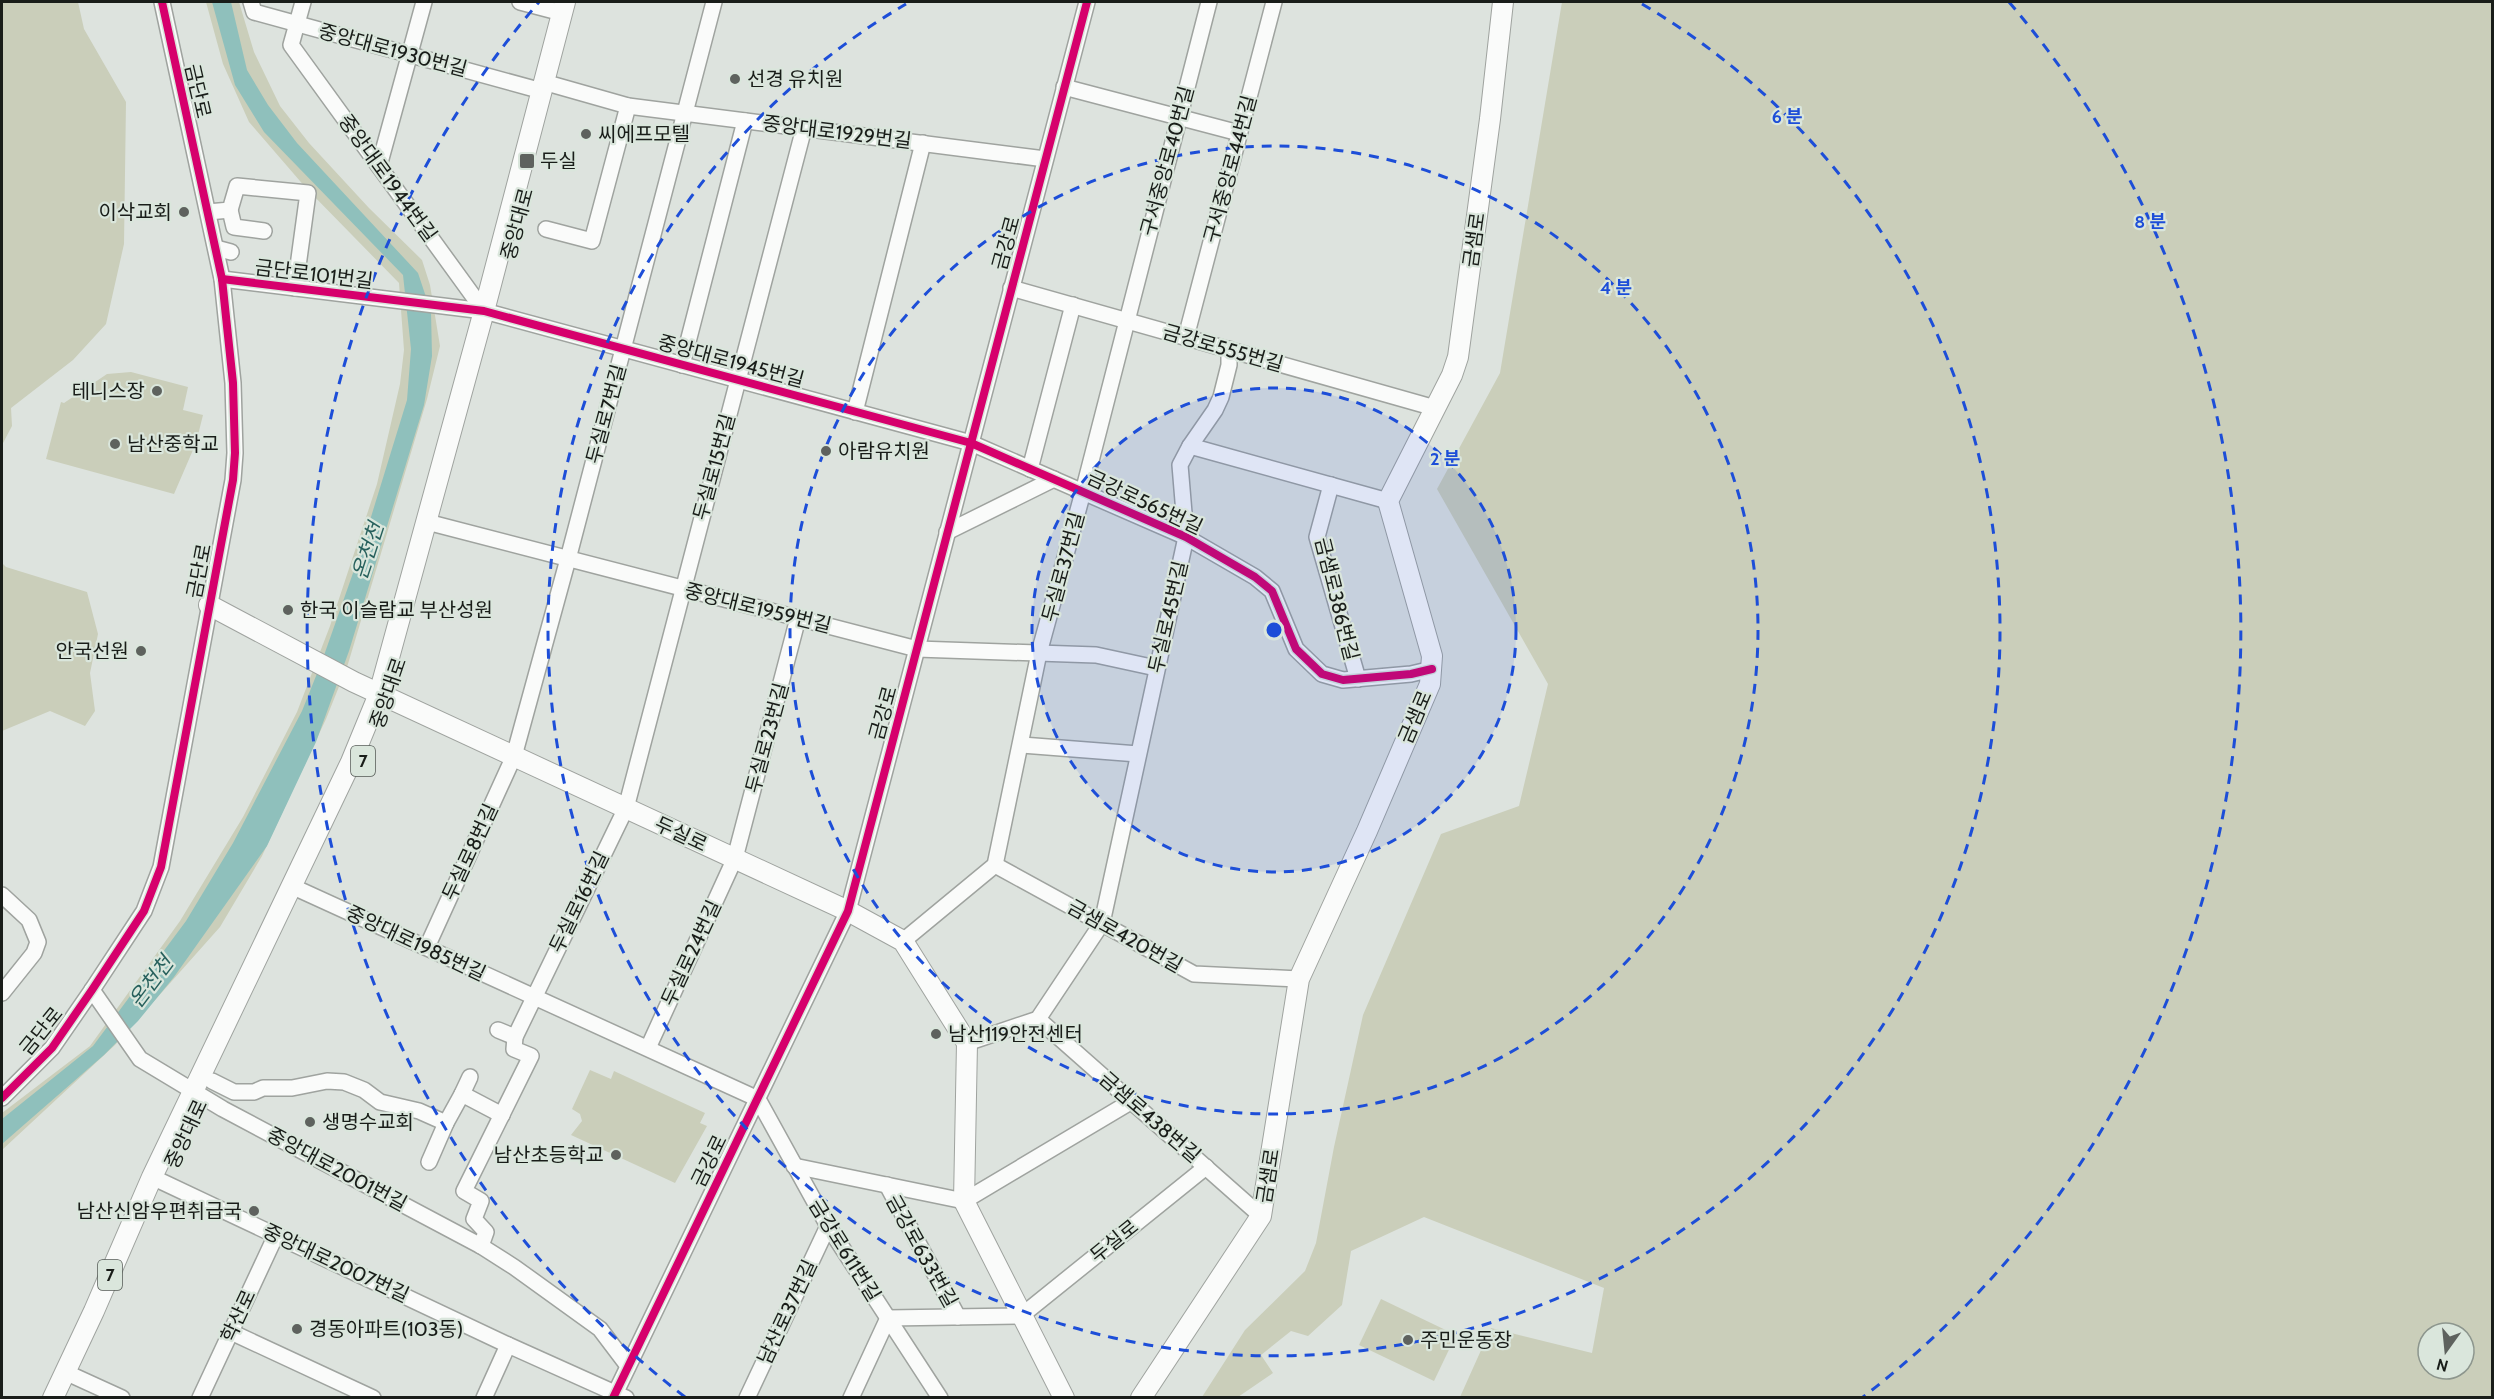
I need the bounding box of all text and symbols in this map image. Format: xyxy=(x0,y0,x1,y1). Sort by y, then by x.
street label: 중앙대로1930번길 xyxy=(316,19,470,81)
street label: 금단로 xyxy=(180,61,216,121)
place label: 선경 유치원 xyxy=(747,67,844,91)
marker: 선경 유치원 xyxy=(728,72,742,86)
street label: 구서중앙로40번길 xyxy=(1135,83,1199,239)
street label: 구서중앙로44번길 xyxy=(1199,93,1261,245)
text: 6 분 xyxy=(1772,106,1803,128)
street label: 중앙대로1944번길 xyxy=(334,110,442,246)
street label: 중앙대로1929번길 xyxy=(761,111,913,153)
place label: 씨에프모텔 xyxy=(598,122,690,146)
marker: 씨에프모텔 xyxy=(579,127,593,141)
place label: 두실 xyxy=(540,149,577,173)
marker: 두실 xyxy=(518,152,536,170)
street label: 중앙대로 xyxy=(496,185,538,263)
place label: 이삭교회 xyxy=(98,200,172,224)
marker: 이삭교회 xyxy=(177,205,191,219)
street label: 금샘로 xyxy=(1458,211,1490,269)
text: 8 분 xyxy=(2134,211,2166,233)
street label: 금강로 xyxy=(987,213,1025,273)
street label: 금단로101번길 xyxy=(253,255,375,293)
text: 4 분 xyxy=(1600,277,1632,299)
street label: 금강로555번길 xyxy=(1160,319,1286,377)
street label: 중앙대로1945번길 xyxy=(655,330,807,392)
street label: 두실로7번길 xyxy=(581,362,631,466)
place label: 테니스장 xyxy=(71,379,145,403)
marker: 테니스장 xyxy=(150,384,164,398)
street label: 두실로15번길 xyxy=(688,411,740,523)
place label: 남산중학교 xyxy=(127,432,219,456)
marker: 남산중학교 xyxy=(108,437,122,451)
place label: 아람유치원 xyxy=(838,439,930,463)
marker: 아람유치원 xyxy=(819,444,833,458)
text: 2 분 xyxy=(1430,448,1461,470)
street label: 금강로565번길 xyxy=(1083,465,1207,539)
street label: 두실로37번길 xyxy=(1037,509,1089,625)
water label: 온천천 xyxy=(347,517,389,582)
street label: 금샘로386번길 xyxy=(1310,535,1364,663)
street label: 금단로 xyxy=(182,542,216,600)
street label: 두실로45번길 xyxy=(1143,559,1193,675)
street label: 중앙대로1959번길 xyxy=(682,578,834,638)
place label: 한국 이슬람교 부산성원 xyxy=(300,598,493,622)
marker: 한국 이슬람교 부산성원 xyxy=(281,603,295,617)
centre of rings xyxy=(1264,620,1284,640)
place label: 안국선원 xyxy=(55,639,129,663)
marker: 안국선원 xyxy=(134,644,148,658)
street label: 중앙대로 xyxy=(365,654,411,732)
street label: 두실로23번길 xyxy=(741,680,793,796)
street label: 금강로 xyxy=(864,683,902,743)
street label: 금샘로 xyxy=(1393,687,1437,747)
road number: 7 xyxy=(351,746,375,776)
street label: 두실로8번길 xyxy=(437,800,503,904)
street label: 두실로 xyxy=(651,811,711,857)
street label: 두실로16번길 xyxy=(544,847,614,957)
street label: 금샘로420번길 xyxy=(1063,894,1187,978)
street label: 두실로24번길 xyxy=(656,896,726,1010)
street label: 중앙대로1985번길 xyxy=(342,900,490,986)
water label: 온천천 xyxy=(123,949,180,1012)
street label: 금단로 xyxy=(14,1002,68,1060)
place label: 남산119안전센터 xyxy=(948,1022,1083,1046)
marker: 남산119안전센터 xyxy=(929,1027,943,1041)
street label: 금샘로438번길 xyxy=(1094,1066,1206,1168)
street label: 중앙대로 xyxy=(160,1096,212,1172)
place label: 생명수교회 xyxy=(322,1110,414,1134)
marker: 생명수교회 xyxy=(303,1115,317,1129)
street label: 중앙대로2001번길 xyxy=(263,1122,411,1216)
street label: 금강로 xyxy=(686,1131,732,1191)
place label: 남산초등학교 xyxy=(494,1143,604,1167)
street label: 금샘로 xyxy=(1252,1147,1284,1205)
marker: 남산초등학교 xyxy=(609,1148,623,1162)
street label: 금강로633번길 xyxy=(881,1191,963,1311)
street label: 금강로611번길 xyxy=(804,1194,886,1306)
place label: 남산신암우편취급국 xyxy=(76,1199,242,1223)
marker: 남산신암우편취급국 xyxy=(247,1204,261,1218)
street label: 두실로 xyxy=(1085,1214,1143,1268)
street label: 중앙대로2007번길 xyxy=(259,1219,413,1307)
street label: 남산로37번길 xyxy=(752,1256,822,1368)
road number: 7 xyxy=(98,1260,122,1290)
street label: 학산로 xyxy=(215,1286,261,1346)
place label: 경동아파트(103동) xyxy=(309,1317,463,1341)
north arrow xyxy=(2416,1321,2476,1381)
marker: 경동아파트(103동) xyxy=(290,1322,304,1336)
place label: 주민운동장 xyxy=(1420,1328,1512,1352)
marker: 주민운동장 xyxy=(1401,1333,1415,1347)
text: N xyxy=(2434,1354,2450,1376)

